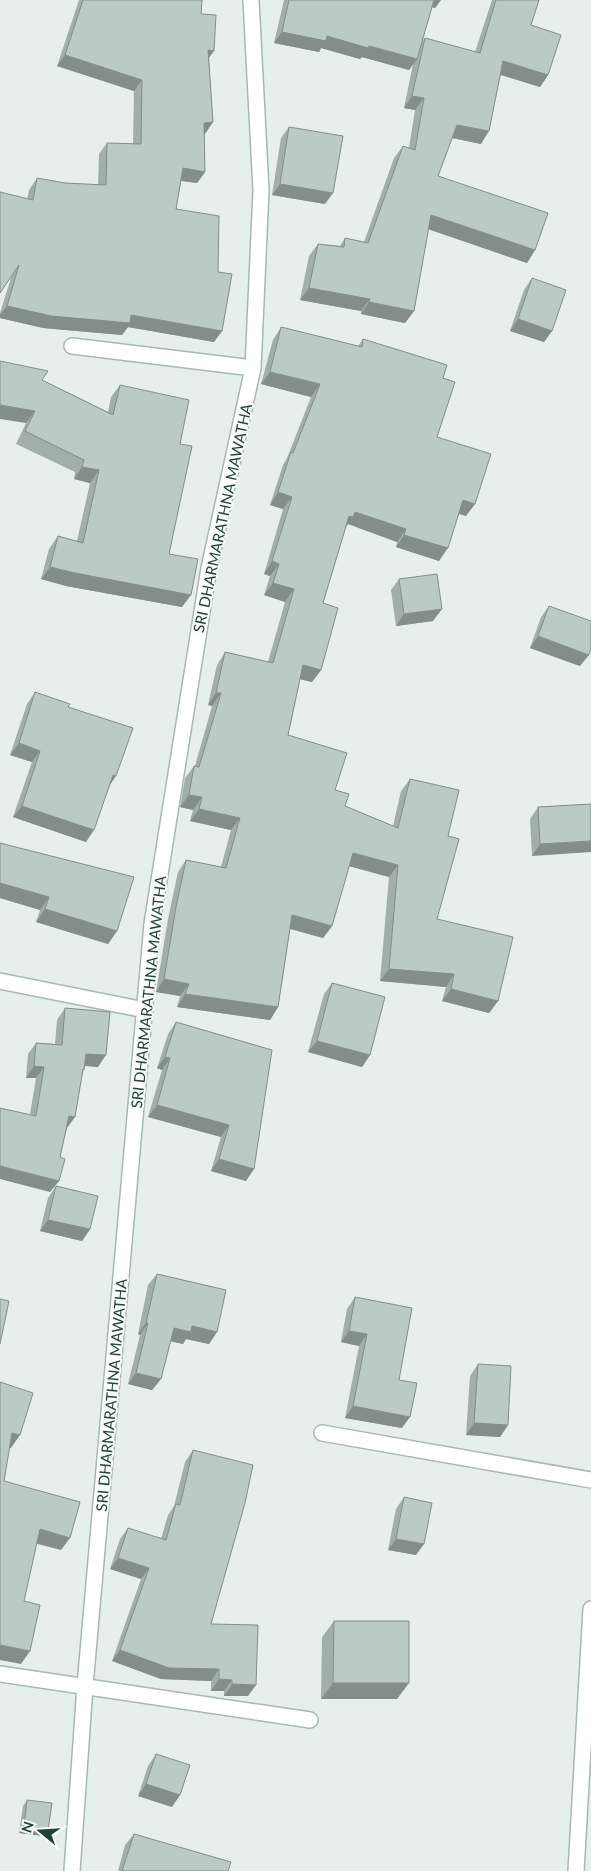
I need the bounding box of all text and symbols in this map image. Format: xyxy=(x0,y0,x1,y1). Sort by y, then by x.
street label: SRI DHARMARATHNA MAWATHA xyxy=(189,401,255,634)
street label: SRI DHARMARATHNA MAWATHA xyxy=(127,874,169,1109)
street label: SRI DHARMARATHNA MAWATHA xyxy=(92,1277,130,1512)
north arrow xyxy=(15,1806,65,1856)
text: N xyxy=(17,1819,37,1835)

